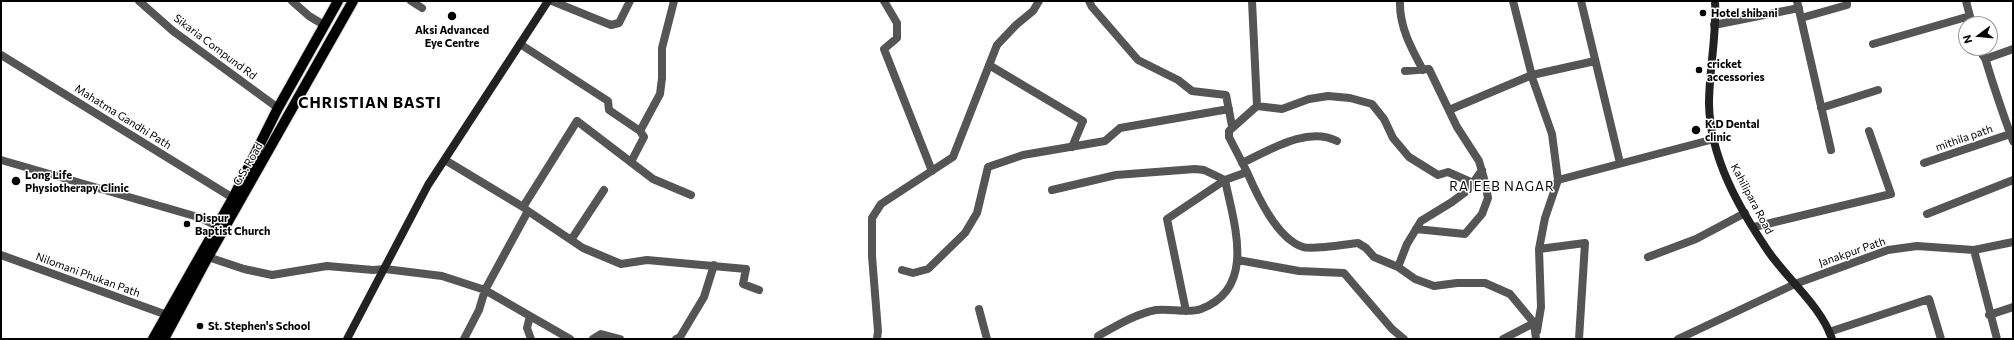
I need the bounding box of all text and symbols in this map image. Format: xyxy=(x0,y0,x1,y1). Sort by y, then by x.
place label: Hotel shibani xyxy=(1711,6,1778,20)
marker: Hotel shibani xyxy=(1698,8,1708,18)
marker: Aksi Advanced Eye Centre xyxy=(446,10,458,22)
street label: Sikaria Compund Rd xyxy=(171,11,259,83)
north arrow xyxy=(1958,16,1998,56)
place label: Aksi Advanced Eye Centre xyxy=(415,23,489,49)
text: N xyxy=(1960,33,1974,45)
place label: cricket accessories xyxy=(1707,57,1765,83)
marker: cricket accessories xyxy=(1694,65,1704,75)
street label: Mahatma Gandhi Path xyxy=(72,82,174,152)
district label: CHRISTIAN BASTI xyxy=(298,94,442,112)
place label: K.D Dental clinic xyxy=(1705,117,1759,143)
street label: mithila path xyxy=(1934,122,1994,154)
marker: K.D Dental clinic xyxy=(1690,124,1702,136)
street label: G.S. Road xyxy=(230,140,266,188)
street label: Kahilipara Road xyxy=(1728,161,1776,237)
place label: Long Life Physiotherapy Clinic xyxy=(25,168,129,194)
marker: Long Life Physiotherapy Clinic xyxy=(10,175,22,187)
district label: RAJEEB NAGAR xyxy=(1449,179,1555,195)
place label: Dispur Baptist Church xyxy=(195,211,270,237)
marker: Dispur Baptist Church xyxy=(182,219,192,229)
street label: Janakpur Path xyxy=(1817,234,1887,270)
street label: Nilomani Phukan Path xyxy=(34,250,142,300)
place label: St. Stephen's School xyxy=(208,319,310,333)
marker: St. Stephen's School xyxy=(195,321,205,331)

